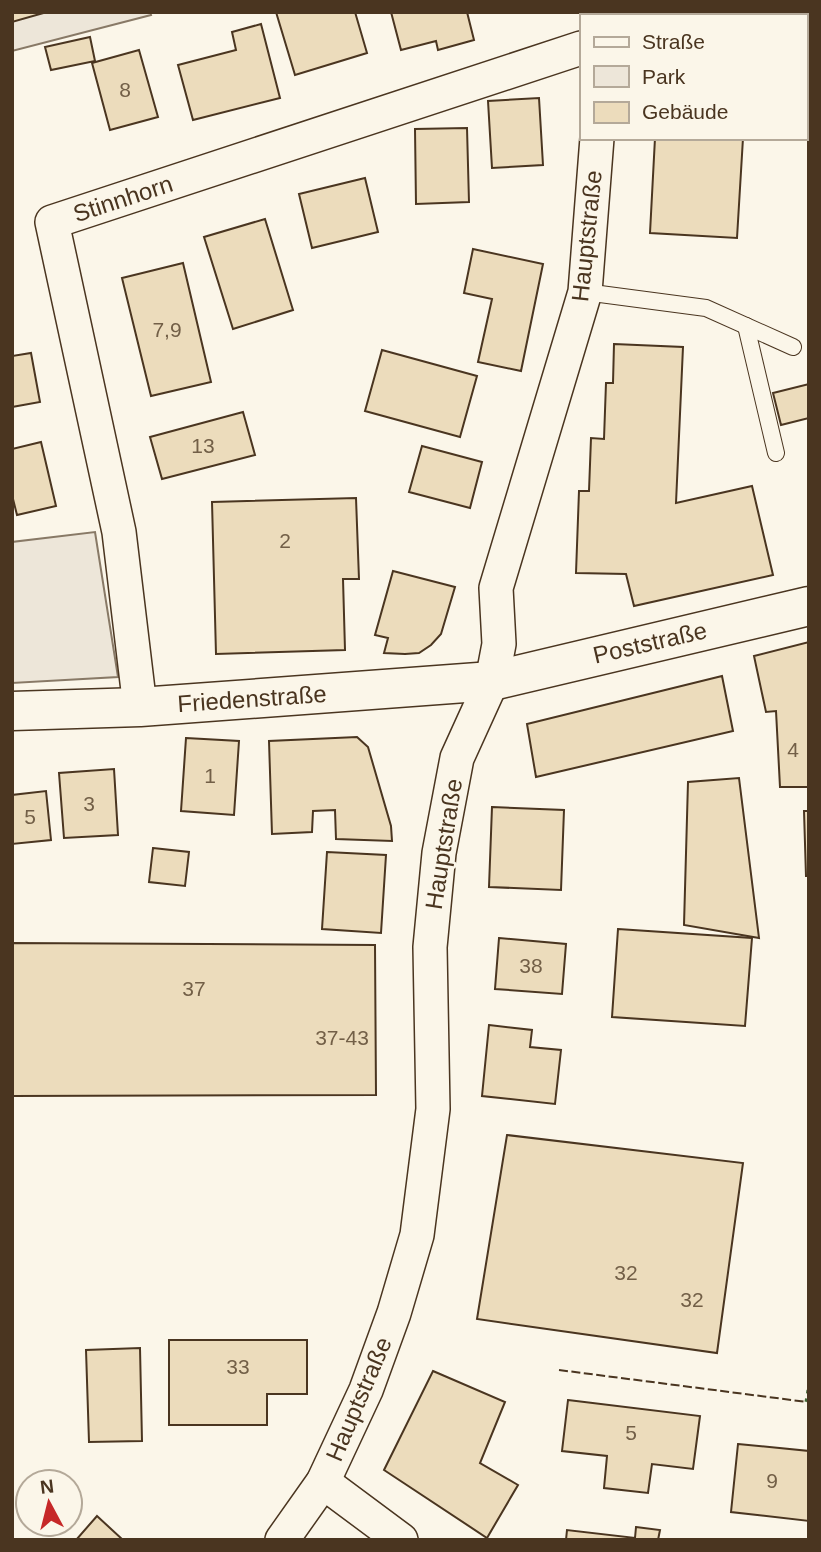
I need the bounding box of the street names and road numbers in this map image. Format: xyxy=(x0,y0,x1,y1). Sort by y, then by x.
street label: Hauptstraße xyxy=(566,169,607,303)
street label: Stinnhorn xyxy=(70,170,176,227)
street label: Poststraße xyxy=(590,616,709,669)
street label: Friedenstraße xyxy=(177,680,327,717)
street label: Hauptstraße xyxy=(420,777,467,911)
street label: Hauptstraße xyxy=(320,1333,397,1465)

